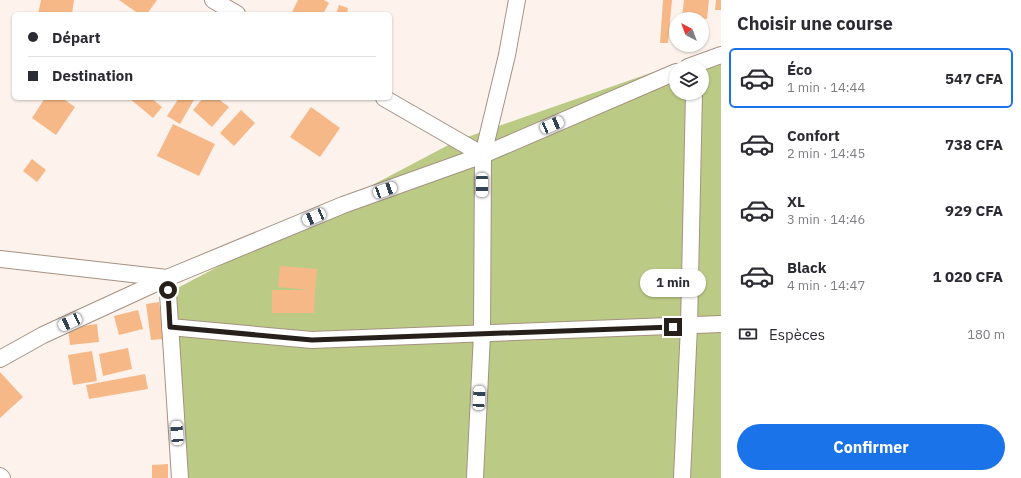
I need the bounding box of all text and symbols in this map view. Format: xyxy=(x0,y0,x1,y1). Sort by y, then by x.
north arrow xyxy=(669,12,709,52)
map controls xyxy=(669,12,709,100)
text: Choisir une course xyxy=(737,12,893,35)
text: Départ xyxy=(52,28,100,47)
button: layers xyxy=(669,60,709,100)
icon: car xyxy=(739,60,775,96)
text: Éco xyxy=(787,60,812,79)
text: Destination xyxy=(52,66,133,85)
text: 547 CFA xyxy=(945,69,1003,88)
text: 1 min · 14:44 xyxy=(787,79,865,96)
car xyxy=(539,115,565,135)
icon: car xyxy=(739,126,775,162)
text: Confort xyxy=(787,126,840,145)
text: 738 CFA xyxy=(945,135,1003,154)
text: 2 min · 14:45 xyxy=(787,145,865,162)
car xyxy=(476,173,488,197)
car xyxy=(372,180,398,200)
icon: car xyxy=(739,192,775,228)
text: XL xyxy=(787,192,805,211)
text: 929 CFA xyxy=(945,201,1003,220)
car xyxy=(301,207,327,227)
text: 3 min · 14:46 xyxy=(787,211,865,228)
icon: car xyxy=(739,258,775,294)
text: Black xyxy=(787,258,827,277)
text: 1 020 CFA xyxy=(932,267,1003,286)
callout: 1 min xyxy=(640,269,706,297)
text: 1 min xyxy=(656,274,690,291)
text: 4 min · 14:47 xyxy=(787,277,865,294)
route start xyxy=(159,281,177,299)
car xyxy=(57,311,83,333)
route end xyxy=(664,318,682,336)
icon: cash xyxy=(737,323,759,345)
text: Espèces xyxy=(769,325,825,344)
text: 180 m xyxy=(967,326,1005,343)
car xyxy=(472,386,486,410)
car xyxy=(170,421,184,445)
button: Confirmer xyxy=(737,424,1005,470)

